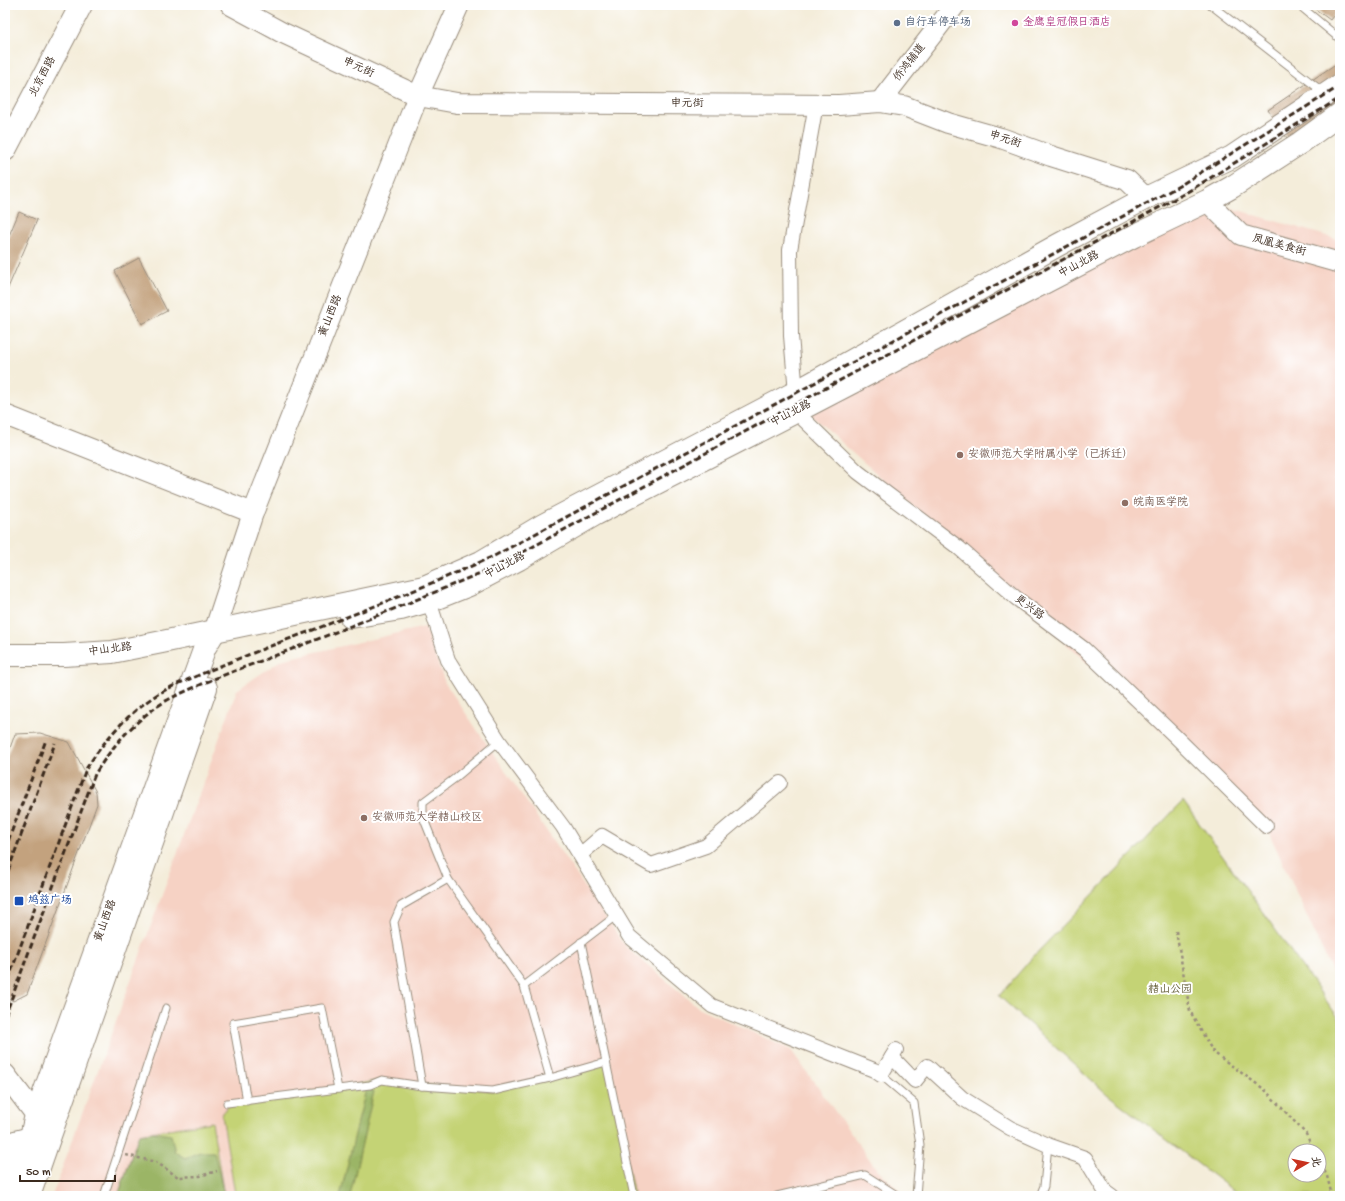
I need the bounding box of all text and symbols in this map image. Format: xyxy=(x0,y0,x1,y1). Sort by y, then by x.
place label: 金鹰皇冠假日酒店 xyxy=(1023,15,1111,29)
place label: 自行车停车场 xyxy=(905,16,971,29)
marker: 自行车停车场 xyxy=(892,18,902,28)
marker: 金鹰皇冠假日酒店 xyxy=(1010,18,1020,28)
street label: 侨鸿辅道 xyxy=(890,41,928,84)
street label: 北京西路 xyxy=(26,54,59,99)
street label: 申元街 xyxy=(341,55,377,81)
street label: 申元街 xyxy=(671,97,704,110)
street label: 申元街 xyxy=(987,128,1024,151)
street label: 凤凰美食街 xyxy=(1251,232,1308,259)
street label: 中山北路 xyxy=(1056,248,1101,281)
street label: 黄山西路 xyxy=(316,293,345,339)
street label: 中山北路 xyxy=(768,398,813,429)
place label: 安徽师范大学附属小学（已拆迁） xyxy=(968,447,1133,461)
marker: 安徽师范大学附属小学（已拆迁） xyxy=(955,450,965,460)
place label: 皖南医学院 xyxy=(1133,495,1188,509)
marker: 皖南医学院 xyxy=(1120,498,1130,508)
street label: 中山北路 xyxy=(482,549,527,582)
street label: 更兴路 xyxy=(1012,592,1046,623)
street label: 中山北路 xyxy=(87,640,133,659)
place label: 安徽师范大学赭山校区 xyxy=(372,810,482,824)
marker: 安徽师范大学赭山校区 xyxy=(359,813,369,823)
place label: 鸠兹广场 xyxy=(28,894,72,907)
marker: 鸠兹广场 xyxy=(13,895,25,907)
street label: 黄山西路 xyxy=(92,898,119,944)
park label: 赭山公园 xyxy=(1148,983,1192,996)
north arrow xyxy=(1287,1143,1327,1183)
text: 北 xyxy=(1308,1155,1322,1168)
scale bar xyxy=(20,1157,115,1183)
text: 50 m xyxy=(26,1166,51,1180)

